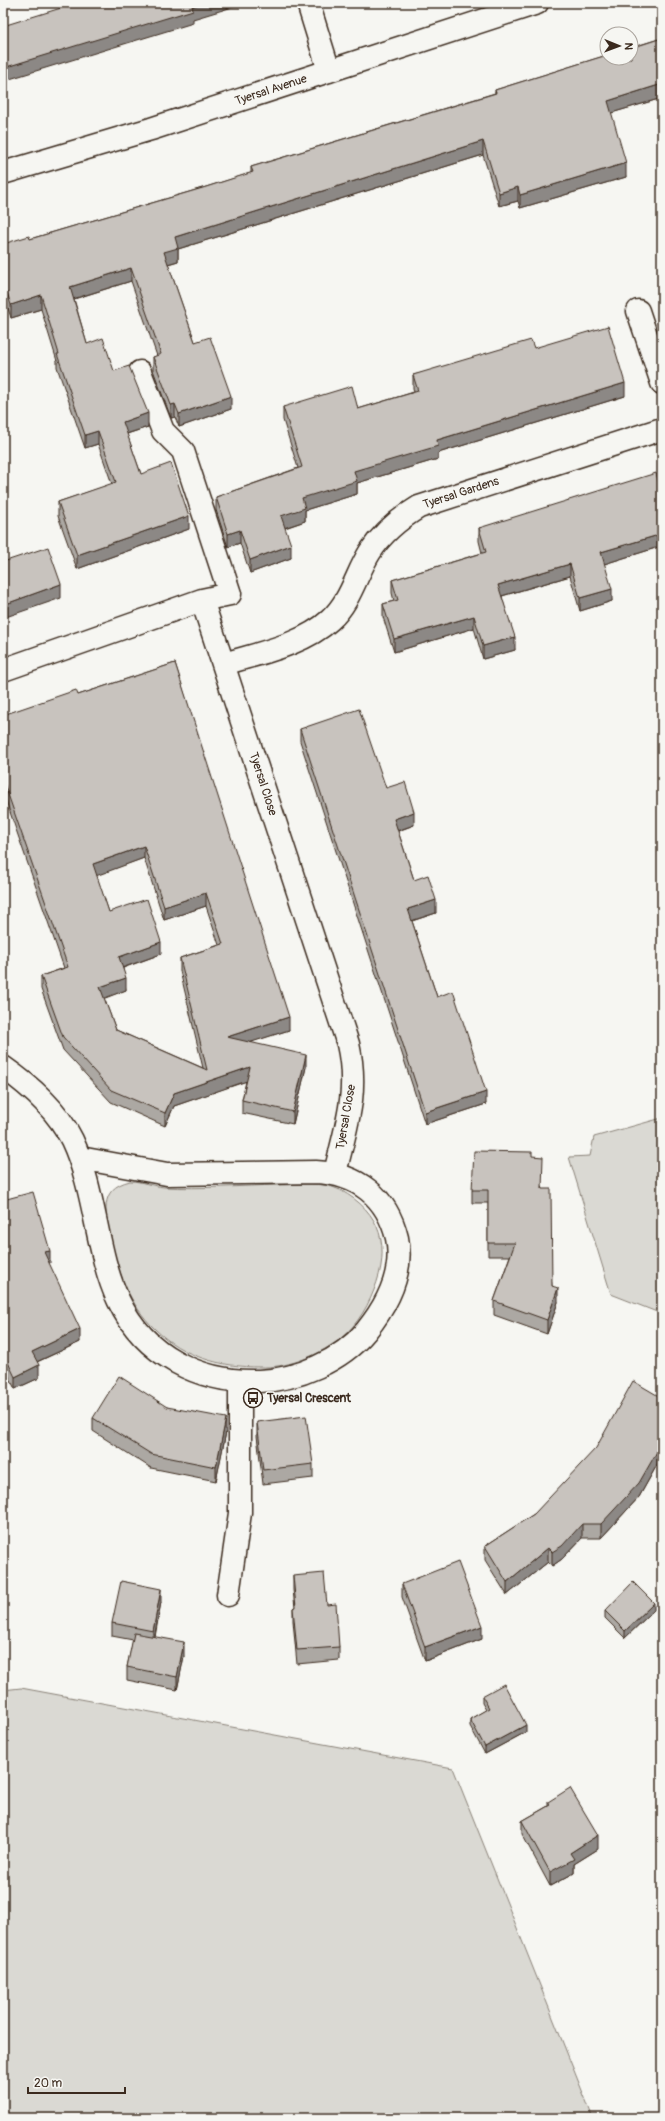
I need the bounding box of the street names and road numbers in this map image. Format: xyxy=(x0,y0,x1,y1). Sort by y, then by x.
street label: Tyersal Avenue xyxy=(233,71,309,109)
street label: Tyersal Gardens xyxy=(421,473,502,512)
street label: Tyersal Close xyxy=(246,750,280,818)
street label: Tyersal Close xyxy=(333,1083,359,1151)

